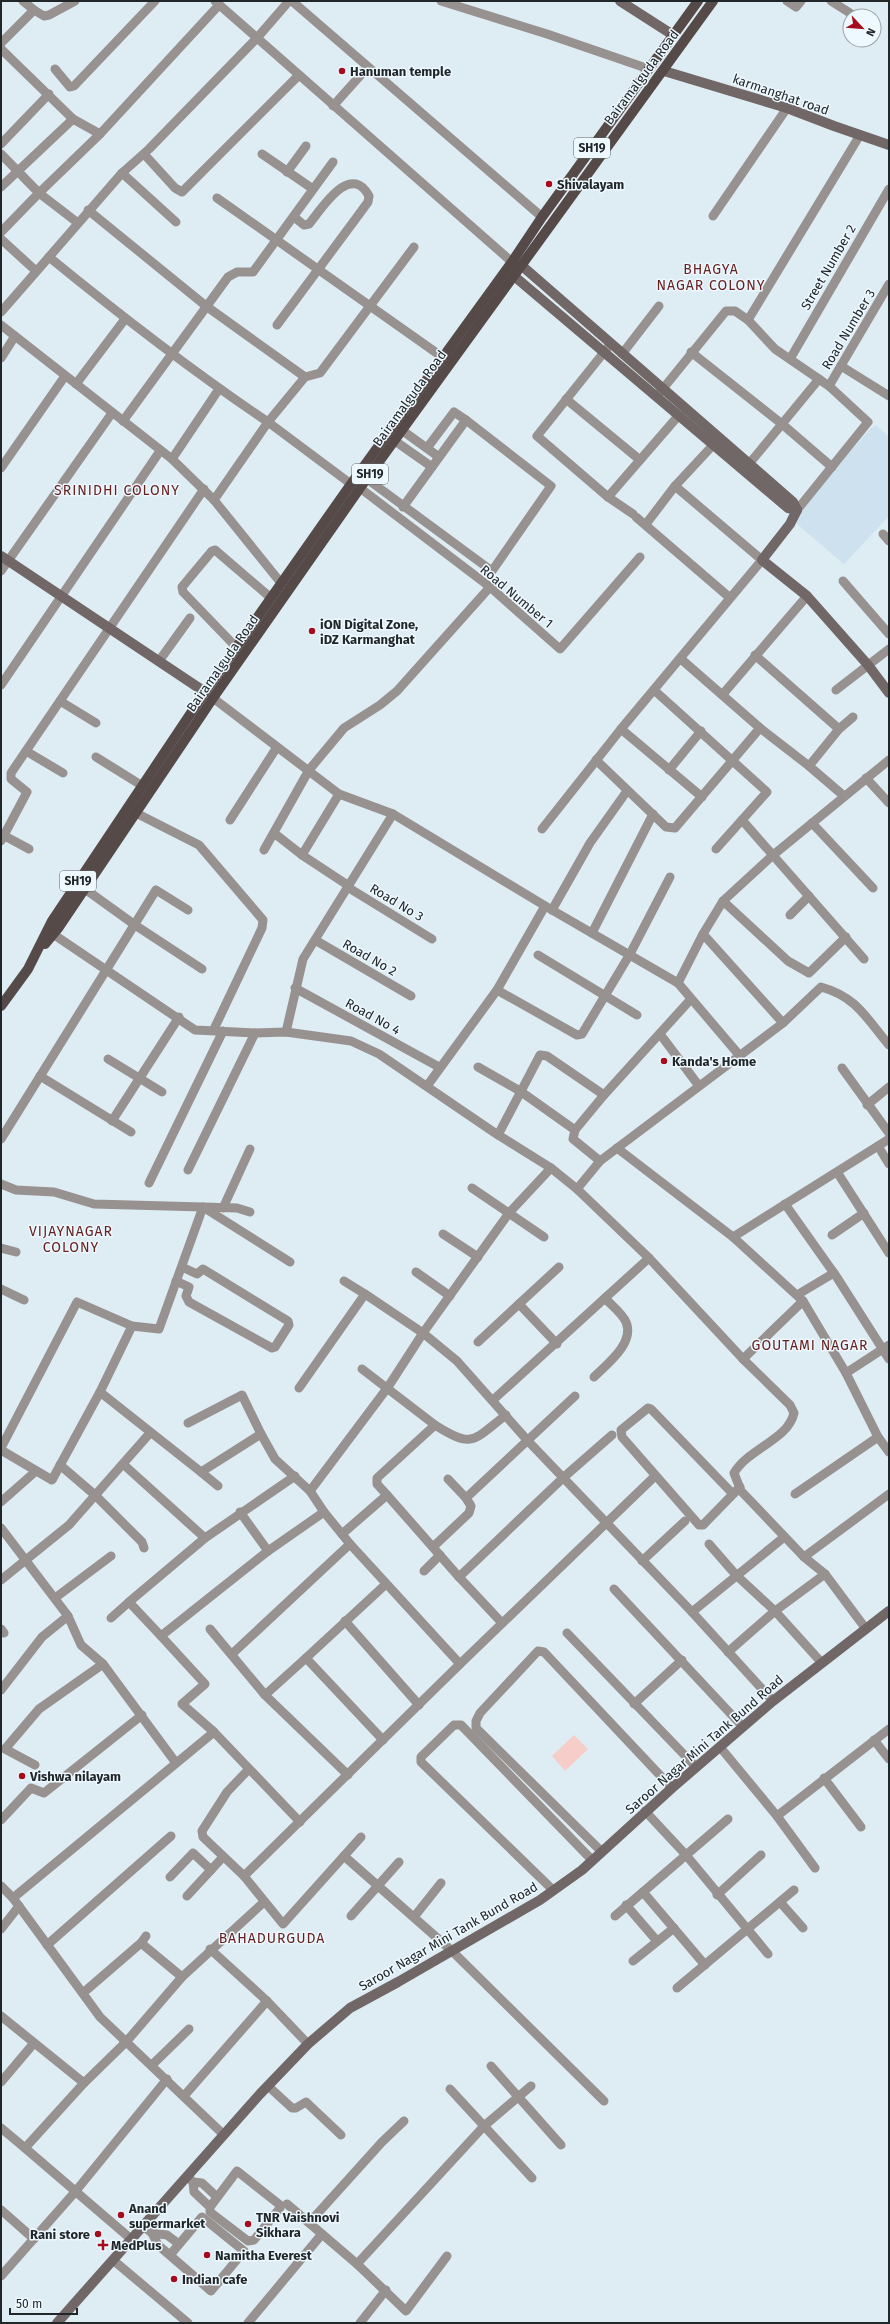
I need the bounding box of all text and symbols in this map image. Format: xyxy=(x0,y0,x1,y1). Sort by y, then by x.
north arrow xyxy=(842,8,882,48)
text: N xyxy=(863,26,878,38)
street label: Bairamalguda Road xyxy=(601,27,682,128)
place label: Hanuman temple xyxy=(350,64,451,79)
marker: Hanuman temple xyxy=(337,66,347,76)
street label: karmanghat road xyxy=(731,71,831,118)
road number: SH19 xyxy=(574,138,610,158)
place label: Shivalayam xyxy=(557,177,624,192)
marker: Shivalayam xyxy=(544,179,554,189)
street label: Street Number 2 xyxy=(798,222,859,313)
district label: BHAGYA NAGAR COLONY xyxy=(656,261,766,294)
street label: Road Number 3 xyxy=(819,286,878,372)
street label: Bairamalguda Road xyxy=(370,348,449,449)
road number: SH19 xyxy=(352,464,388,484)
district label: SRINIDHI COLONY xyxy=(54,482,180,499)
street label: Road Number 1 xyxy=(477,562,556,631)
street label: Bairamalguda Road xyxy=(183,612,261,715)
place label: iON Digital Zone, iDZ Karmanghat xyxy=(320,617,418,647)
marker: iON Digital Zone, iDZ Karmanghat xyxy=(307,626,317,636)
road number: SH19 xyxy=(60,871,96,891)
street label: Road No 3 xyxy=(367,881,426,924)
street label: Road No 2 xyxy=(340,936,399,979)
street label: Road No 4 xyxy=(343,995,403,1038)
place label: Kanda's Home xyxy=(672,1054,756,1069)
marker: Kanda's Home xyxy=(659,1056,669,1066)
district label: VIJAYNAGAR COLONY xyxy=(29,1223,113,1256)
district label: GOUTAMI NAGAR xyxy=(752,1337,868,1354)
street label: Saroor Nagar Mini Tank Bund Road xyxy=(622,1672,786,1817)
place label: Vishwa nilayam xyxy=(29,1769,121,1784)
marker: Vishwa nilayam xyxy=(17,1771,27,1781)
street label: Saroor Nagar Mini Tank Bund Road xyxy=(356,1879,540,1994)
district label: BAHADURGUDA xyxy=(219,1930,325,1947)
place label: Anand supermarket xyxy=(128,2201,206,2231)
marker: Anand supermarket xyxy=(116,2210,126,2220)
place label: TNR Vaishnovi Sikhara xyxy=(256,2210,340,2240)
marker: TNR Vaishnovi Sikhara xyxy=(243,2219,253,2229)
place label: Rani store xyxy=(30,2227,90,2242)
marker: Rani store xyxy=(93,2229,103,2239)
place label: MedPlus xyxy=(111,2238,162,2253)
marker: MedPlus xyxy=(98,2240,108,2250)
place label: Namitha Everest xyxy=(215,2248,313,2263)
marker: Namitha Everest xyxy=(202,2250,212,2260)
place label: Indian cafe xyxy=(182,2272,247,2287)
marker: Indian cafe xyxy=(169,2274,179,2284)
scale bar xyxy=(10,2290,77,2316)
text: 50 m xyxy=(16,2297,42,2311)

